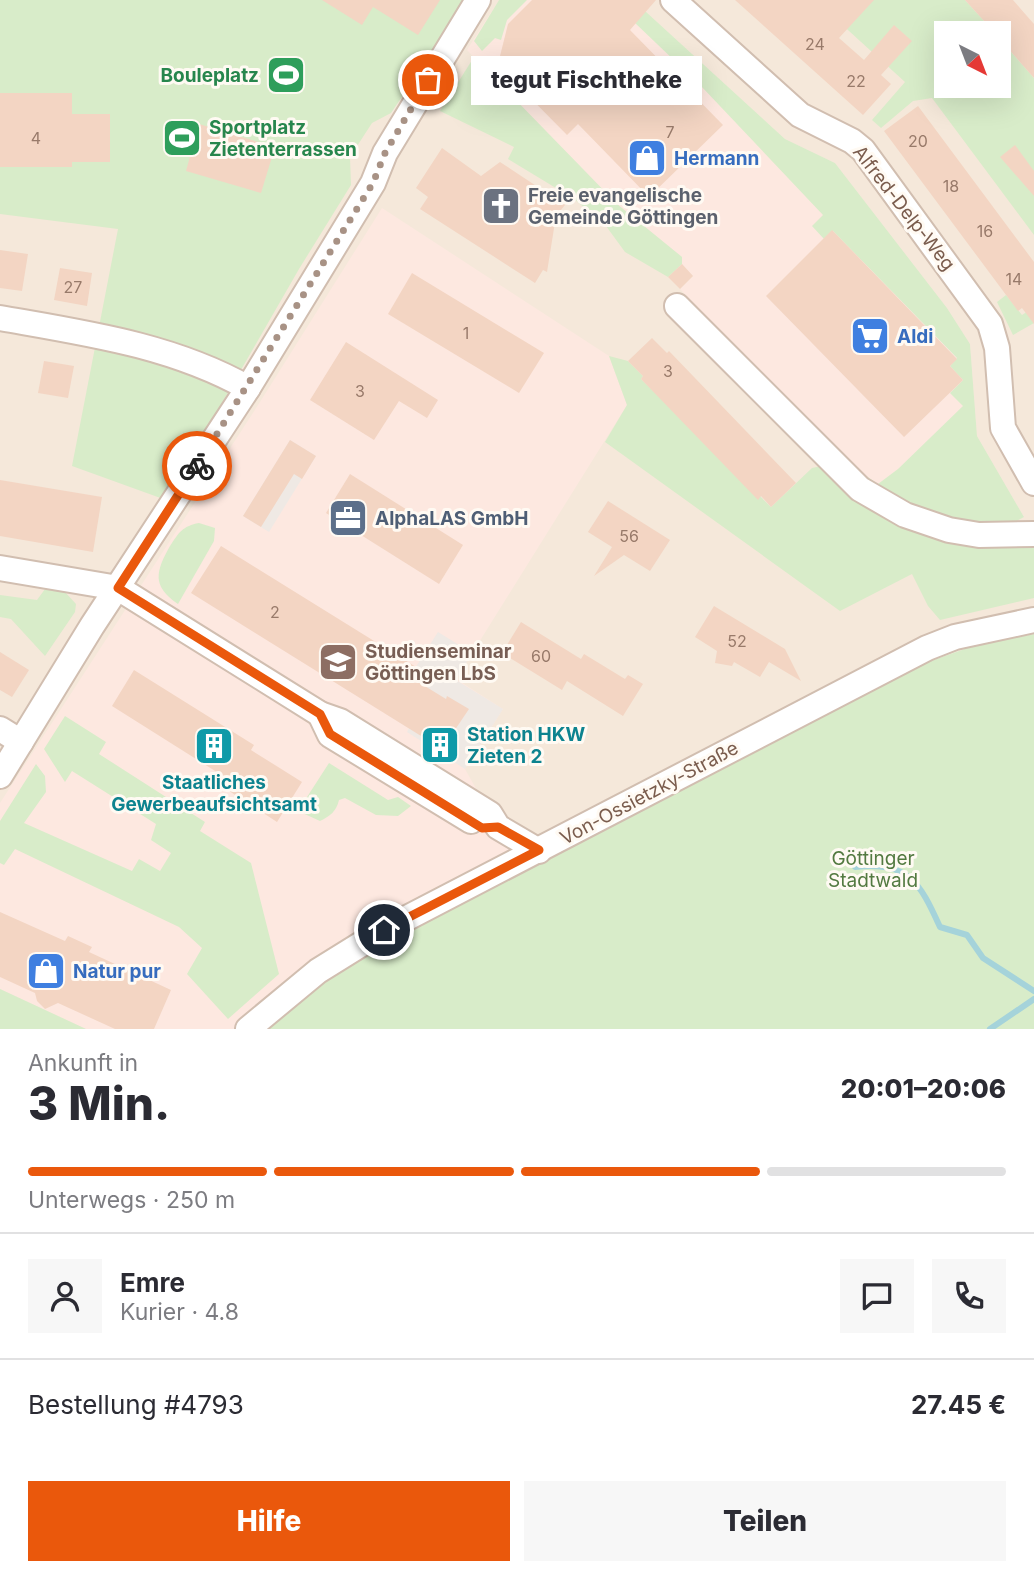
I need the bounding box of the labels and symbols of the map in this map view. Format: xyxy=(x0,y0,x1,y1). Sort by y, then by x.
north arrow xyxy=(934,21,1012,98)
house number: 24 xyxy=(805,34,825,54)
pin xyxy=(398,50,458,110)
sports icon: Bouleplatz xyxy=(265,54,307,96)
callout: tegut Fischtheke xyxy=(470,56,701,104)
place label: Bouleplatz xyxy=(160,64,259,87)
house number: 22 xyxy=(846,71,866,91)
place label: Sportplatz Zietenterrassen xyxy=(209,116,357,161)
sports icon: Sportplatz Zietenterrassen xyxy=(161,117,203,159)
house number: 7 xyxy=(665,122,675,142)
house number: 4 xyxy=(31,128,41,148)
house number: 20 xyxy=(908,131,928,151)
shop icon: Hermann xyxy=(626,137,668,179)
street label: Alfred-Delp-Weg xyxy=(848,141,960,275)
place label: Hermann xyxy=(674,147,759,170)
house number: 18 xyxy=(943,176,959,196)
place label: Freie evangelische Gemeinde Göttingen xyxy=(528,184,718,229)
church icon: Freie evangelische Gemeinde Göttingen xyxy=(480,185,522,227)
house number: 16 xyxy=(977,221,993,241)
house number: 14 xyxy=(1006,269,1022,289)
house number: 27 xyxy=(64,277,82,297)
supermarket icon: Aldi xyxy=(849,315,891,357)
house number: 1 xyxy=(463,323,469,343)
place label: Aldi xyxy=(897,325,933,348)
house number: 3 xyxy=(663,361,673,381)
house number: 3 xyxy=(355,381,365,401)
courier xyxy=(162,431,232,501)
office icon: AlphaLAS GmbH xyxy=(327,497,369,539)
place label: AlphaLAS GmbH xyxy=(375,507,529,530)
house number: 56 xyxy=(619,526,639,546)
house number: 2 xyxy=(270,602,280,622)
house number: 52 xyxy=(727,631,747,651)
place label: Studienseminar Göttingen LbS xyxy=(365,640,512,685)
school or university icon: Studienseminar Göttingen LbS xyxy=(317,641,359,683)
house number: 60 xyxy=(531,646,551,666)
place label: Station HKW Zieten 2 xyxy=(467,723,585,768)
building icon: Station HKW Zieten 2 xyxy=(419,724,461,766)
building icon: Staatliches Gewerbeaufsichtsamt xyxy=(193,725,235,767)
street label: Von-Ossietzky-Straße xyxy=(556,736,742,850)
place label: Staatliches Gewerbeaufsichtsamt xyxy=(111,771,317,816)
park label: Göttinger Stadtwald xyxy=(828,847,918,892)
pin xyxy=(354,900,414,960)
shop icon: Natur pur xyxy=(25,950,67,992)
place label: Natur pur xyxy=(73,960,161,983)

